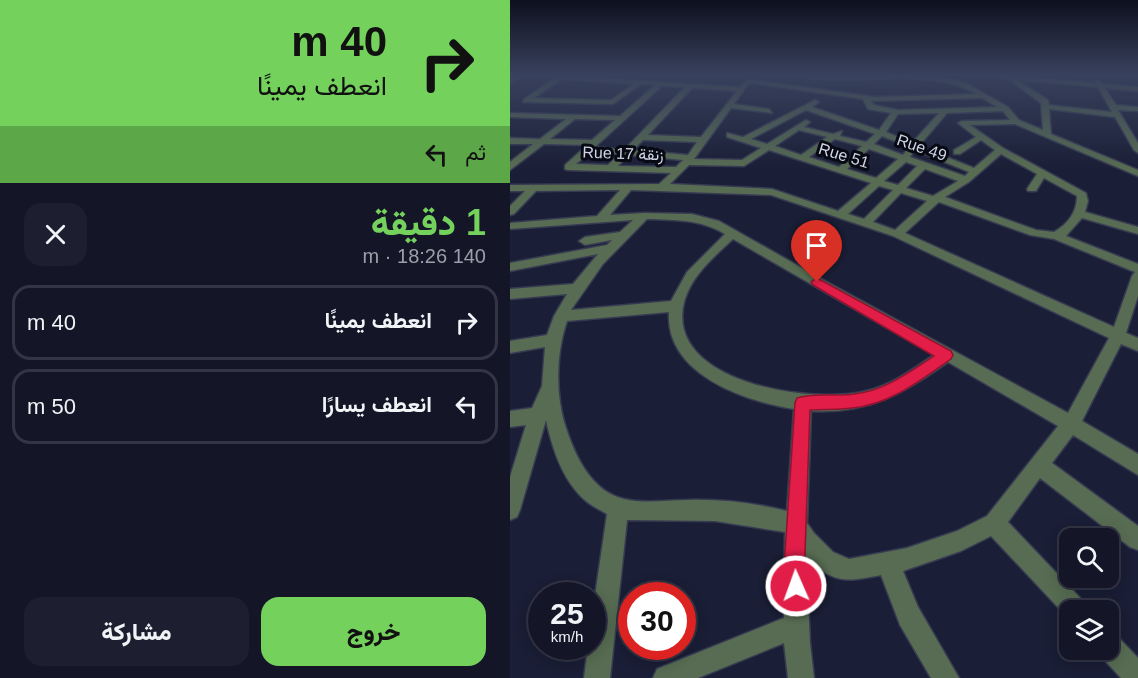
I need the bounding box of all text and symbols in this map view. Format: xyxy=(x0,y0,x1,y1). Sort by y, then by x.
text: 40 m xyxy=(291,18,387,65)
icon: right xyxy=(408,24,486,102)
text: انعطف يمينًا xyxy=(257,71,387,101)
street label: Rue 49 xyxy=(895,131,949,164)
icon: left xyxy=(420,138,453,171)
text: ثم xyxy=(465,140,486,165)
street label: Rue 51 xyxy=(817,140,871,171)
street label: Rue 17 زنقة xyxy=(582,144,664,165)
text: 1 دقيقة xyxy=(371,202,486,243)
button: close xyxy=(24,203,87,266)
pin xyxy=(791,220,842,282)
icon: arrive xyxy=(800,229,833,262)
text: 140 m · 18:26 xyxy=(363,245,486,267)
icon: right xyxy=(450,306,483,339)
text: انعطف يمينًا xyxy=(324,308,432,333)
text: 40 m xyxy=(27,310,76,335)
icon: left xyxy=(450,390,483,423)
text: انعطف يسارًا xyxy=(322,392,432,417)
text: 50 m xyxy=(27,394,76,419)
map controls xyxy=(1059,528,1119,660)
button: search xyxy=(1059,528,1119,588)
position arrow xyxy=(764,554,828,618)
speed limit sign: 30 xyxy=(618,582,696,660)
button: مشاركة xyxy=(24,597,249,666)
button: خروج xyxy=(261,597,486,666)
text: 25 xyxy=(550,597,584,630)
button: layers xyxy=(1059,600,1119,660)
text: km/h xyxy=(551,628,583,645)

